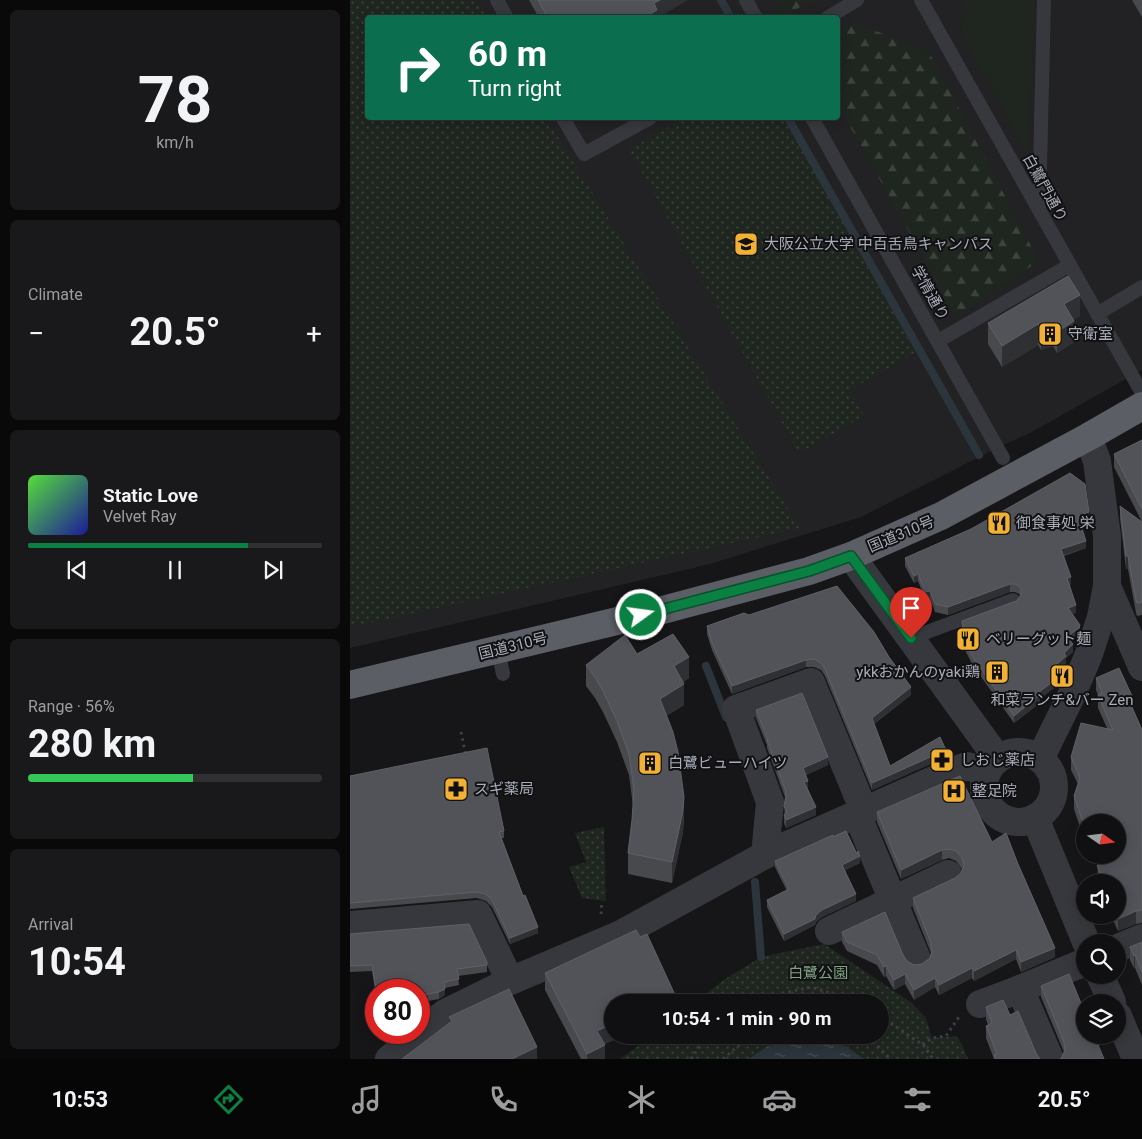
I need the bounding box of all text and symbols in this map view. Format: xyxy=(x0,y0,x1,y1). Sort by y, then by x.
text: 60 m xyxy=(468,34,547,75)
icon: right xyxy=(385,35,450,100)
text: 78 xyxy=(138,62,212,138)
text: Turn right xyxy=(468,76,562,101)
text: km/h xyxy=(156,133,194,152)
street label: 白鷺門通り xyxy=(1019,151,1071,225)
school or university icon: 大阪公立大学 中百舌鳥キャンパス xyxy=(733,231,759,257)
place label: 大阪公立大学 中百舌鳥キャンパス xyxy=(764,235,993,253)
street label: 学情通り xyxy=(908,262,952,324)
text: Climate xyxy=(28,285,83,304)
text: 20.5° xyxy=(129,310,221,354)
text: − xyxy=(28,317,44,350)
text: + xyxy=(306,317,322,350)
building icon: 守衛室 xyxy=(1037,321,1063,347)
place label: 守衛室 xyxy=(1068,325,1113,343)
text: Static Love xyxy=(103,484,198,507)
text: Velvet Ray xyxy=(103,507,177,526)
restaurant icon: 御食事処 栄 xyxy=(986,510,1012,536)
street label: 国道310号 xyxy=(865,512,937,556)
place label: 御食事処 栄 xyxy=(1016,514,1095,532)
icon: previous xyxy=(63,556,91,584)
icon: pause xyxy=(161,556,189,584)
icon: next xyxy=(259,556,287,584)
pin xyxy=(890,587,932,638)
position arrow xyxy=(614,588,666,640)
icon: arrive xyxy=(897,594,925,622)
restaurant icon: ベリーグット麺 xyxy=(955,626,981,652)
street label: 国道310号 xyxy=(477,629,549,663)
place label: ベリーグット麺 xyxy=(986,630,1091,648)
building icon: ykkおかんのyaki鶏 xyxy=(984,659,1010,685)
place label: ykkおかんのyaki鶏 xyxy=(856,663,980,681)
restaurant icon: 和菜ランチ&バー Zen xyxy=(1049,663,1075,689)
place label: 和菜ランチ&バー Zen xyxy=(990,691,1134,709)
text: Range · 56% xyxy=(28,697,115,716)
text: 280 km xyxy=(28,722,156,766)
pharmacy icon: しおじ薬店 xyxy=(929,747,955,773)
building icon: 白鷺ビューハイツ xyxy=(637,750,663,776)
place label: しおじ薬店 xyxy=(960,751,1035,769)
place label: 白鷺ビューハイツ xyxy=(668,754,787,772)
pharmacy icon: スギ薬局 xyxy=(443,776,469,802)
hospital icon: 整足院 xyxy=(941,778,967,804)
place label: スギ薬局 xyxy=(474,780,534,798)
place label: 整足院 xyxy=(972,782,1017,800)
north arrow xyxy=(1076,814,1126,864)
map controls xyxy=(1076,814,1126,1044)
button: sound xyxy=(1076,874,1126,924)
text: Arrival xyxy=(28,915,73,934)
button: search xyxy=(1076,934,1126,984)
text: 10:54 xyxy=(28,940,126,984)
park label: 白鷺公園 xyxy=(788,964,848,982)
speed limit sign: 80 xyxy=(365,979,430,1044)
button: layers xyxy=(1076,994,1126,1044)
text: 10:54 · 1 min · 90 m xyxy=(661,1007,832,1030)
icon: directions xyxy=(211,1082,246,1117)
icon: music xyxy=(349,1082,384,1117)
icon: phone xyxy=(486,1082,521,1117)
icon: climate xyxy=(624,1082,659,1117)
icon: car xyxy=(762,1082,797,1117)
icon: filters xyxy=(900,1082,935,1117)
text: 10:53 xyxy=(51,1087,108,1112)
text: 20.5° xyxy=(1038,1087,1090,1112)

